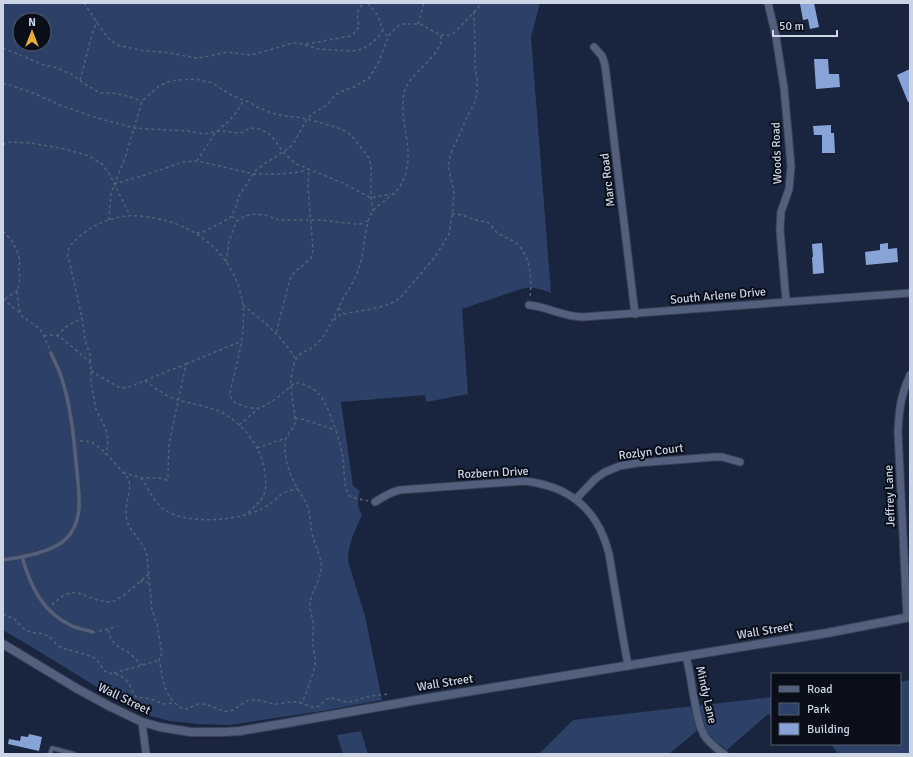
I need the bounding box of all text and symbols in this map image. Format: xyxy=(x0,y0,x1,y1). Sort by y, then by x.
north arrow xyxy=(12,12,52,52)
scale bar xyxy=(773,12,837,38)
text: N xyxy=(28,16,36,29)
text: 50 m xyxy=(779,19,804,34)
street label: Woods Road xyxy=(768,122,786,184)
street label: Marc Road xyxy=(597,152,619,208)
street label: South Arlene Drive xyxy=(670,284,766,308)
street label: Rozlyn Court xyxy=(618,441,684,463)
street label: Rozbern Drive xyxy=(457,464,529,482)
street label: Jeffrey Lane xyxy=(881,465,899,527)
street label: Wall Street xyxy=(736,619,794,643)
street label: Mindy Lane xyxy=(692,665,720,725)
street label: Wall Street xyxy=(416,671,474,695)
legend xyxy=(771,673,901,745)
street label: Wall Street xyxy=(95,680,153,718)
text: Road xyxy=(807,682,833,697)
text: Park xyxy=(807,702,830,717)
text: Building xyxy=(807,722,850,737)

